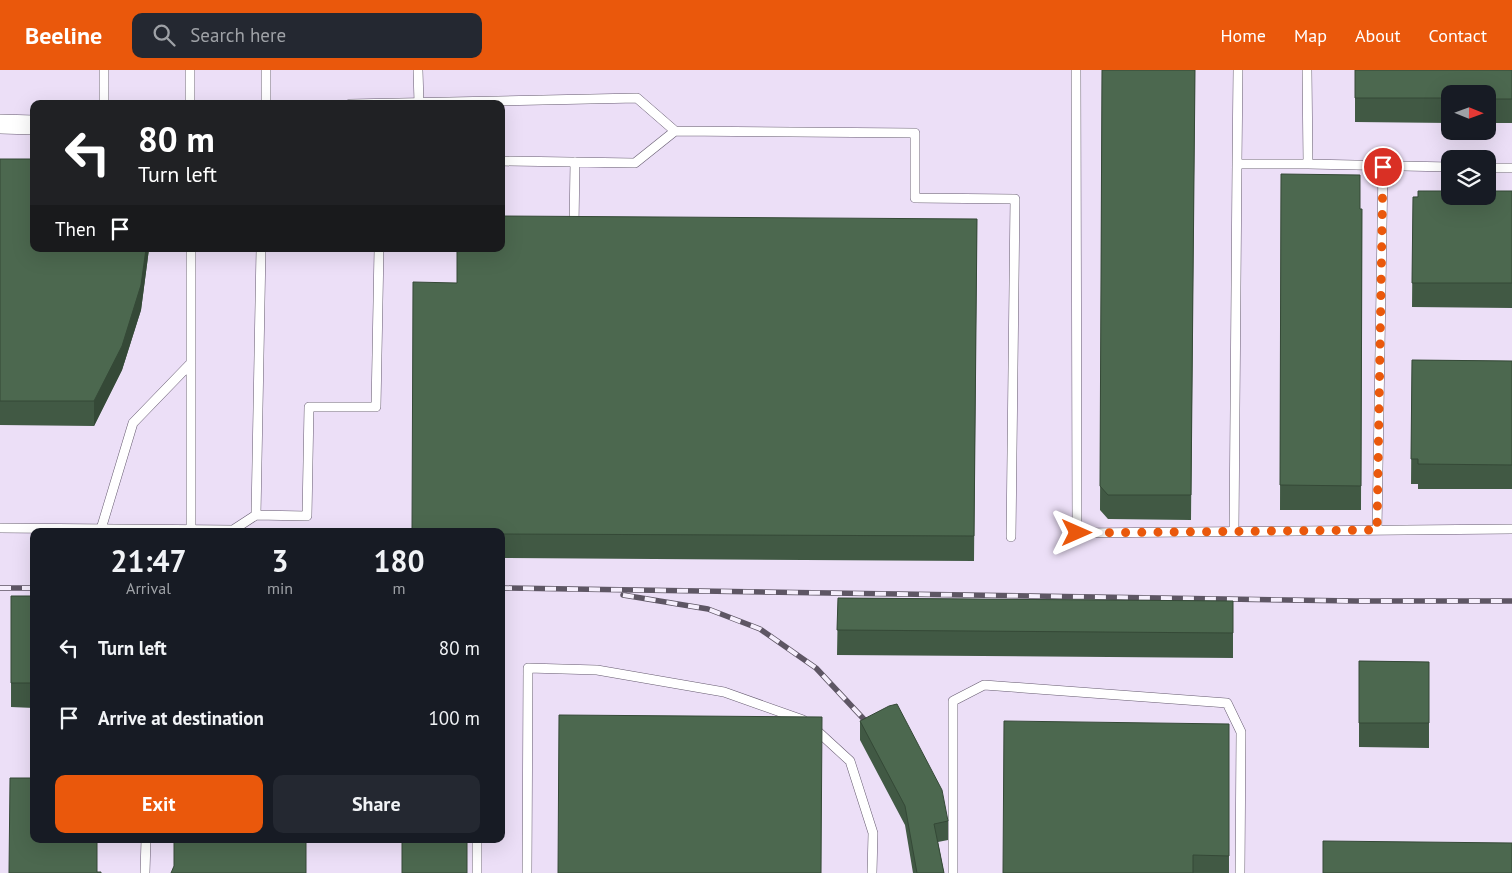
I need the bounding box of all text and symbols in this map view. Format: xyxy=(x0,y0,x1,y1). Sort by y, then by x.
search box xyxy=(132,13,482,58)
text: Beeline xyxy=(25,20,102,51)
icon: search xyxy=(150,21,178,49)
text: Search here xyxy=(190,23,286,47)
text: Home xyxy=(1220,24,1266,47)
text: Map xyxy=(1294,24,1327,47)
text: About xyxy=(1355,24,1401,47)
text: Contact xyxy=(1429,24,1487,47)
north arrow xyxy=(1441,85,1496,140)
map controls xyxy=(1441,85,1496,205)
text: 80 m xyxy=(138,116,215,162)
icon: left xyxy=(55,120,120,185)
pin xyxy=(1362,146,1404,188)
button: layers xyxy=(1441,150,1496,205)
icon: arrive xyxy=(1369,153,1397,181)
text: Turn left xyxy=(138,160,217,188)
icon: arrive xyxy=(106,215,134,243)
text: Then xyxy=(55,217,96,241)
position arrow xyxy=(1050,506,1102,558)
text: 21:47 xyxy=(110,541,187,580)
text: 3 xyxy=(272,541,289,580)
text: 180 xyxy=(373,541,425,580)
text: Arrival xyxy=(126,578,171,598)
text: min xyxy=(267,578,293,598)
text: m xyxy=(393,578,406,598)
icon: left xyxy=(55,634,83,662)
text: Turn left xyxy=(98,636,167,660)
text: 80 m xyxy=(439,636,480,660)
icon: arrive xyxy=(55,704,83,732)
text: Arrive at destination xyxy=(98,706,264,730)
text: 100 m xyxy=(428,706,480,730)
button: Exit xyxy=(55,775,263,833)
button: Share xyxy=(273,775,480,833)

